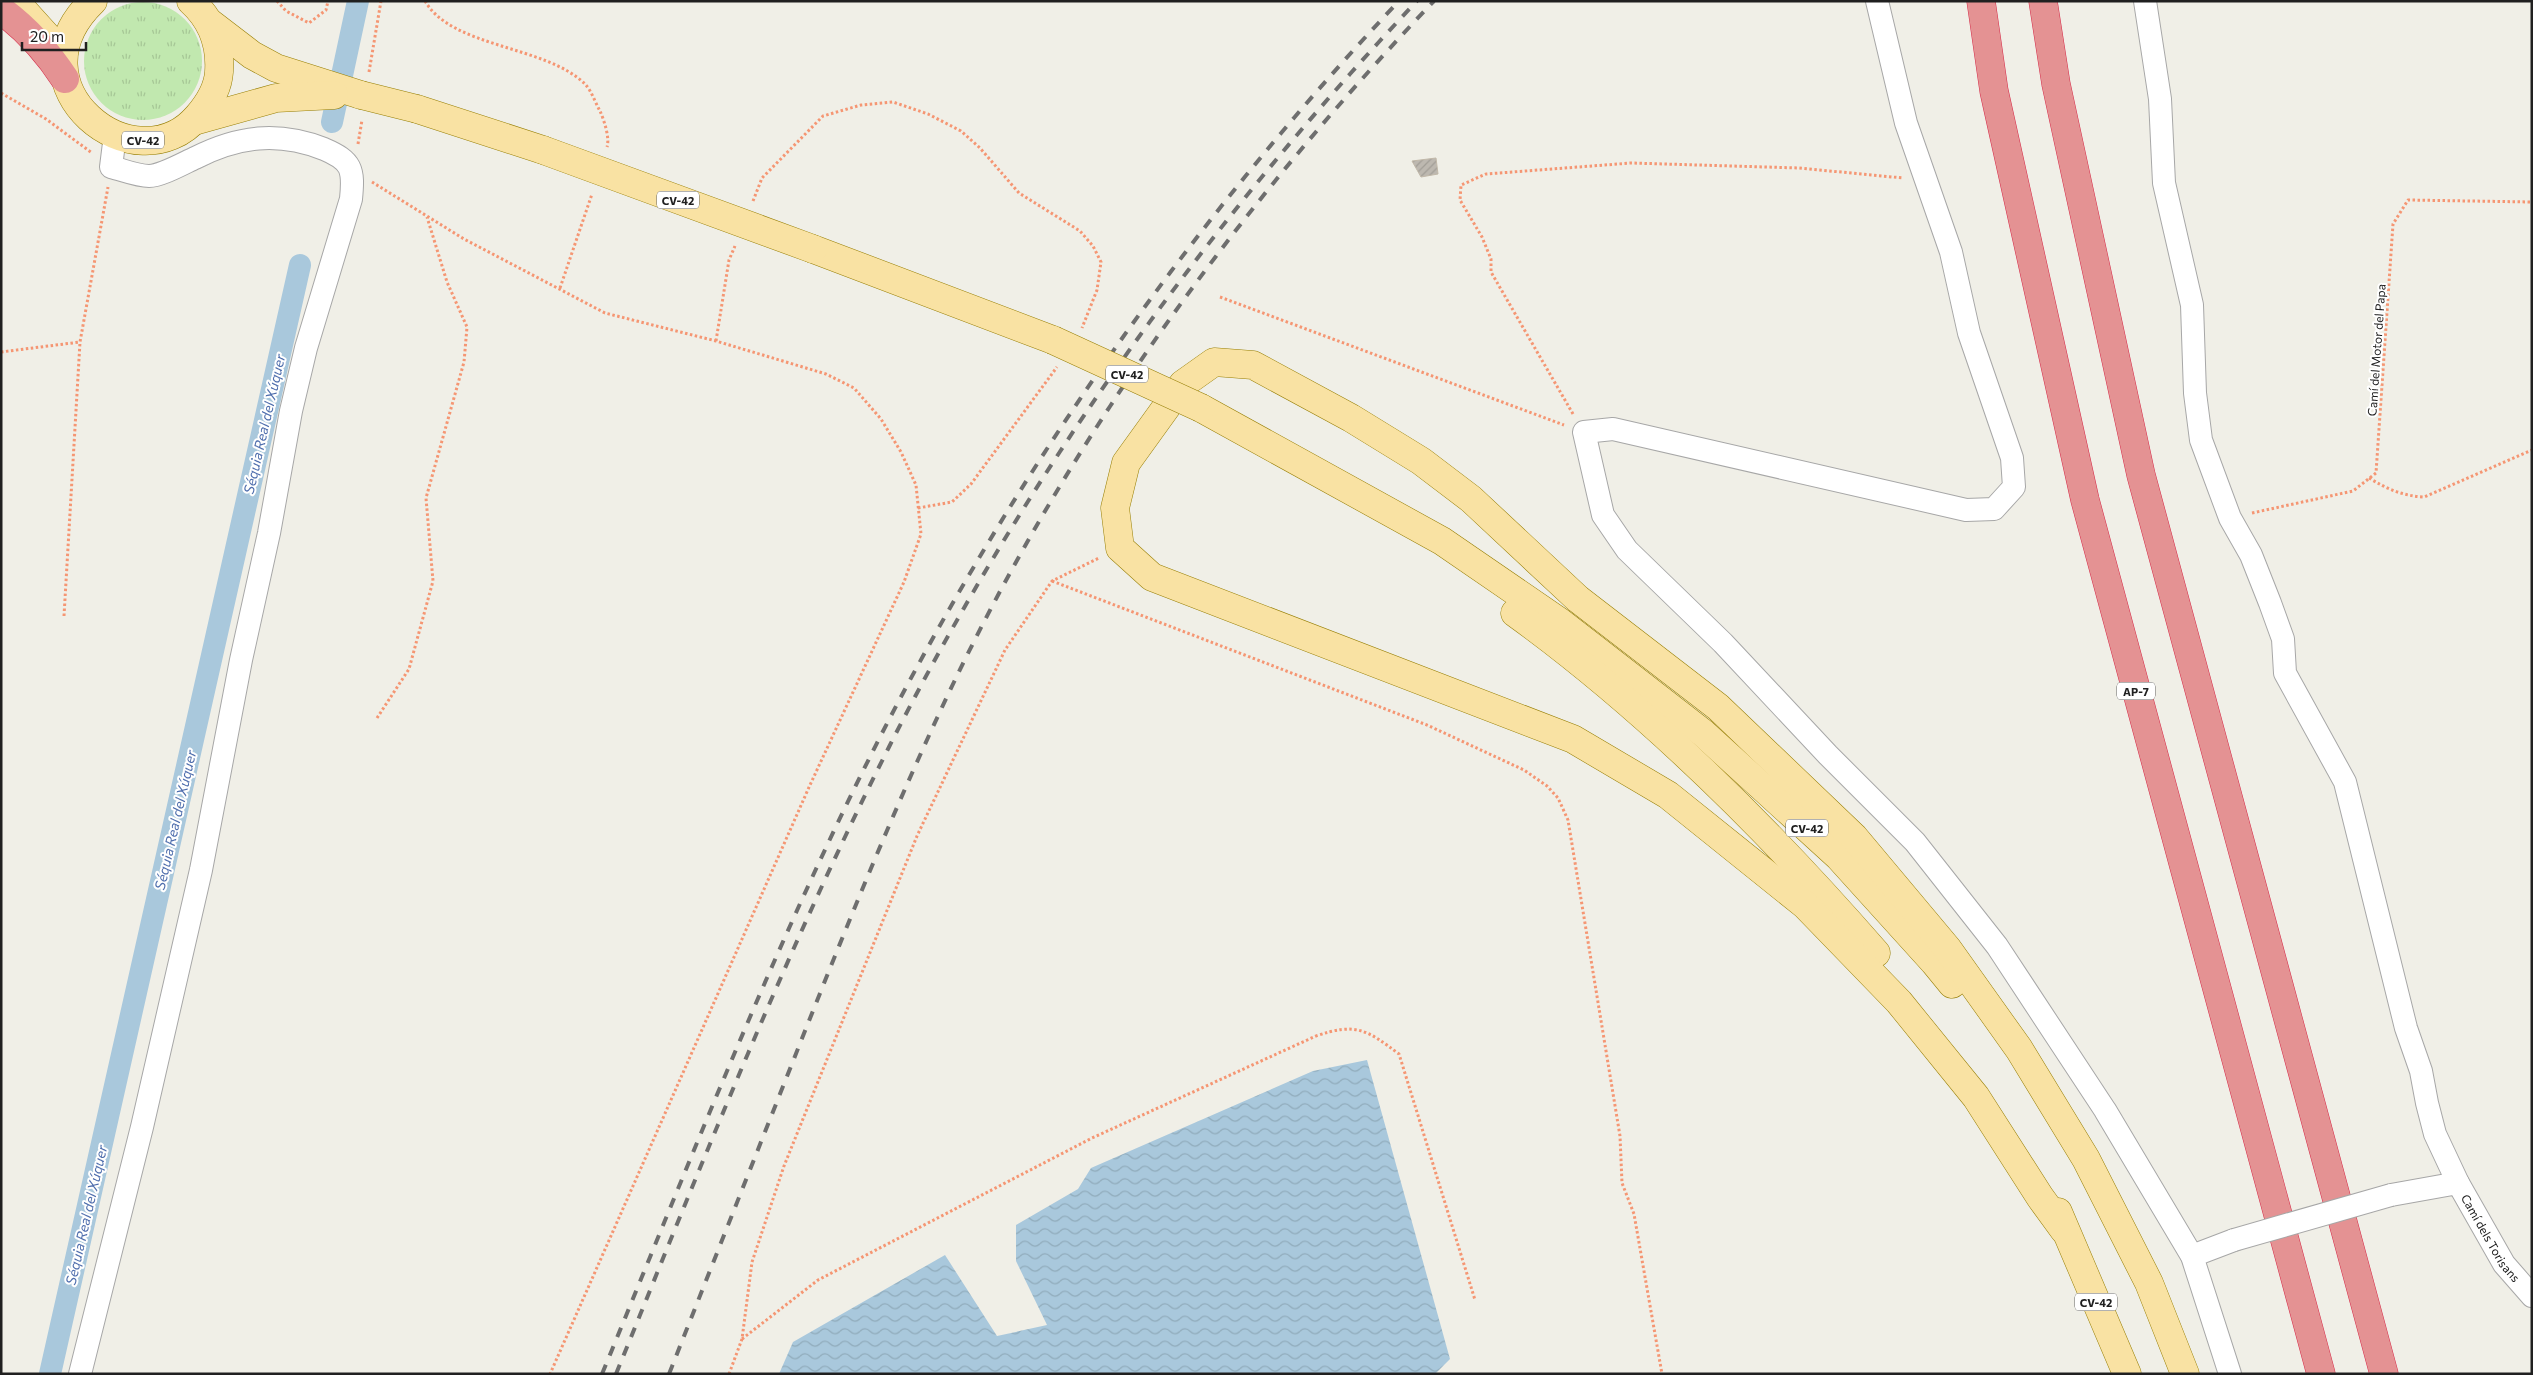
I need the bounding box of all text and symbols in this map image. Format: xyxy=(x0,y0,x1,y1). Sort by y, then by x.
scale bar xyxy=(22,20,86,52)
text: 20 m xyxy=(30,27,64,45)
road number: CV-42 xyxy=(122,132,164,148)
road number: CV-42 xyxy=(657,192,699,208)
street label: Camí del Motor del Papa xyxy=(2364,283,2388,417)
water label: Séquia Real del Xúquer xyxy=(240,352,288,496)
road number: CV-42 xyxy=(1106,366,1148,382)
road number: AP-7 xyxy=(2117,682,2155,699)
water label: Séquia Real del Xúquer xyxy=(151,748,199,892)
road number: CV-42 xyxy=(1786,820,1828,836)
water label: Séquia Real del Xúquer xyxy=(62,1143,110,1287)
street label: Camí dels Torisans xyxy=(2459,1191,2523,1284)
road number: CV-42 xyxy=(2075,1294,2117,1310)

